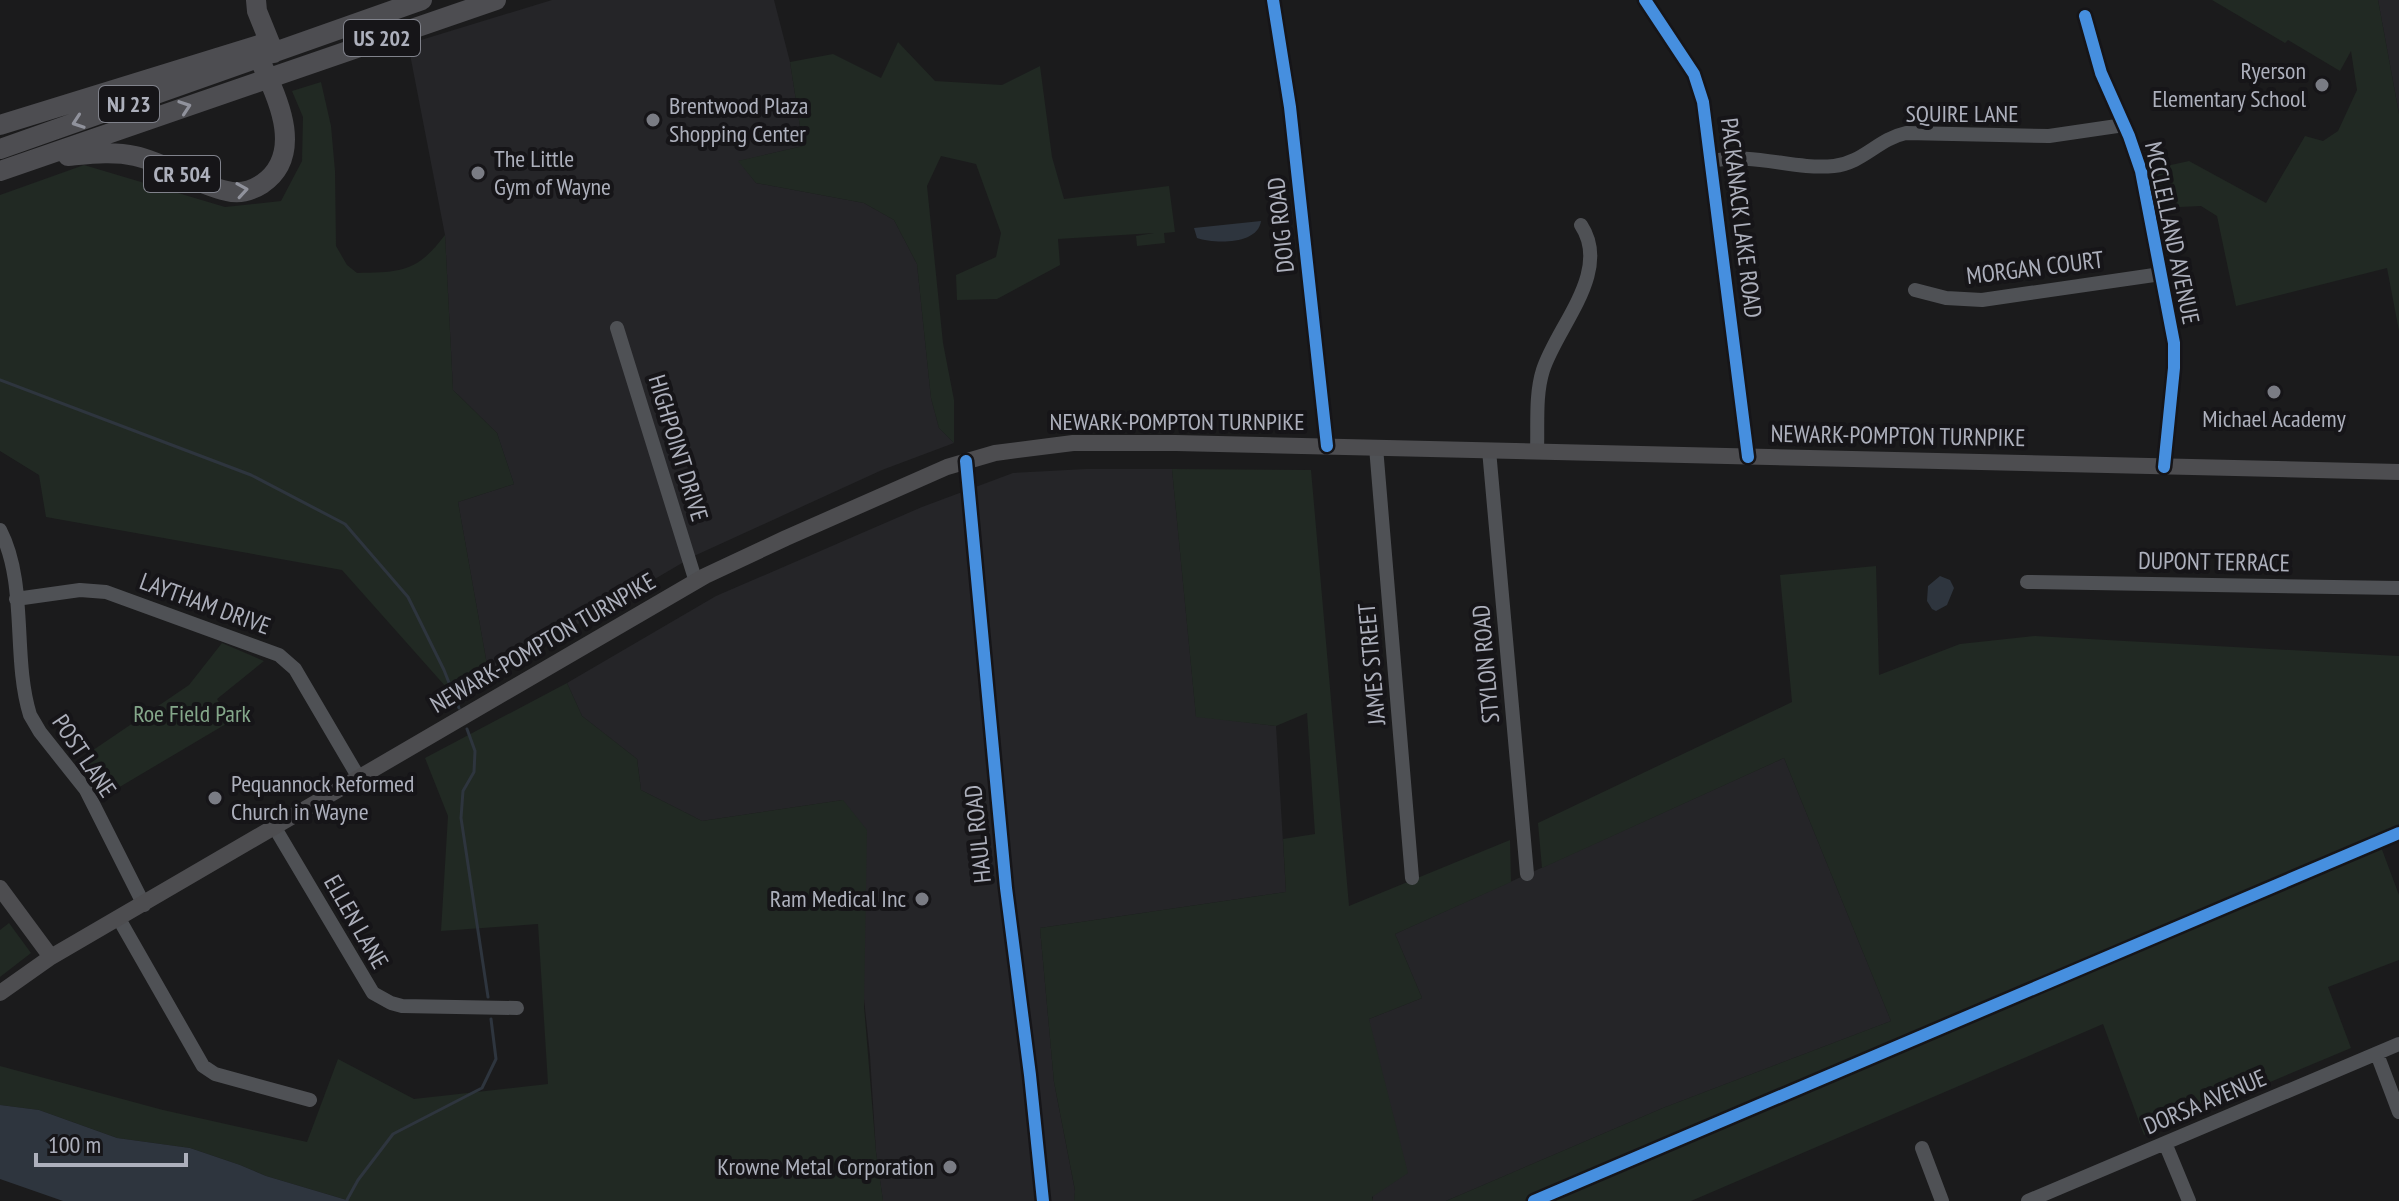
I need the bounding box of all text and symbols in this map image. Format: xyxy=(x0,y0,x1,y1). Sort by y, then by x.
road number: US 202 xyxy=(344,20,420,56)
place label: Ryerson Elementary School xyxy=(2152,55,2306,114)
marker: Ryerson Elementary School xyxy=(2313,76,2331,94)
road number: NJ 23 xyxy=(99,86,159,122)
place label: Brentwood Plaza Shopping Center xyxy=(669,90,808,149)
street label: SQUIRE LANE xyxy=(1905,98,2019,129)
one-way arrow xyxy=(177,101,191,117)
marker: Brentwood Plaza Shopping Center xyxy=(644,111,662,129)
one-way arrow xyxy=(72,112,86,128)
street label: PACKANACK LAKE ROAD xyxy=(1714,116,1769,320)
street label: MCCLELLAND AVENUE xyxy=(2138,139,2207,327)
place label: The Little Gym of Wayne xyxy=(494,143,611,202)
road number: CR 504 xyxy=(144,156,220,192)
marker: The Little Gym of Wayne xyxy=(469,164,487,182)
street label: DOIG ROAD xyxy=(1260,176,1301,274)
one-way arrow xyxy=(235,182,249,199)
street label: MORGAN COURT xyxy=(1965,244,2105,291)
street label: HIGHPOINT DRIVE xyxy=(642,371,715,525)
marker: Michael Academy xyxy=(2265,383,2283,401)
place label: Michael Academy xyxy=(2202,403,2346,434)
street label: NEWARK-POMPTON TURNPIKE xyxy=(1050,406,1305,437)
street label: NEWARK-POMPTON TURNPIKE xyxy=(1770,418,2026,453)
street label: DUPONT TERRACE xyxy=(2138,545,2290,578)
street label: NEWARK-POMPTON TURNPIKE xyxy=(425,565,661,720)
street label: LAYTHAM DRIVE xyxy=(136,566,275,642)
street label: JAMES STREET xyxy=(1351,602,1392,727)
street label: STYLON ROAD xyxy=(1465,604,1506,725)
park label: Roe Field Park xyxy=(133,698,252,729)
street label: POST LANE xyxy=(45,708,123,803)
place label: Pequannock Reformed Church in Wayne xyxy=(231,768,414,827)
street label: HAUL ROAD xyxy=(957,783,998,885)
marker: Pequannock Reformed Church in Wayne xyxy=(206,789,224,807)
street label: ELLEN LANE xyxy=(317,869,396,974)
place label: Ram Medical Inc xyxy=(770,883,906,914)
marker: Ram Medical Inc xyxy=(913,890,931,908)
street label: DORSA AVENUE xyxy=(2139,1062,2271,1141)
scale bar xyxy=(36,1117,186,1167)
text: 100 m xyxy=(48,1129,101,1160)
place label: Krowne Metal Corporation xyxy=(717,1151,934,1182)
marker: Krowne Metal Corporation xyxy=(941,1158,959,1176)

